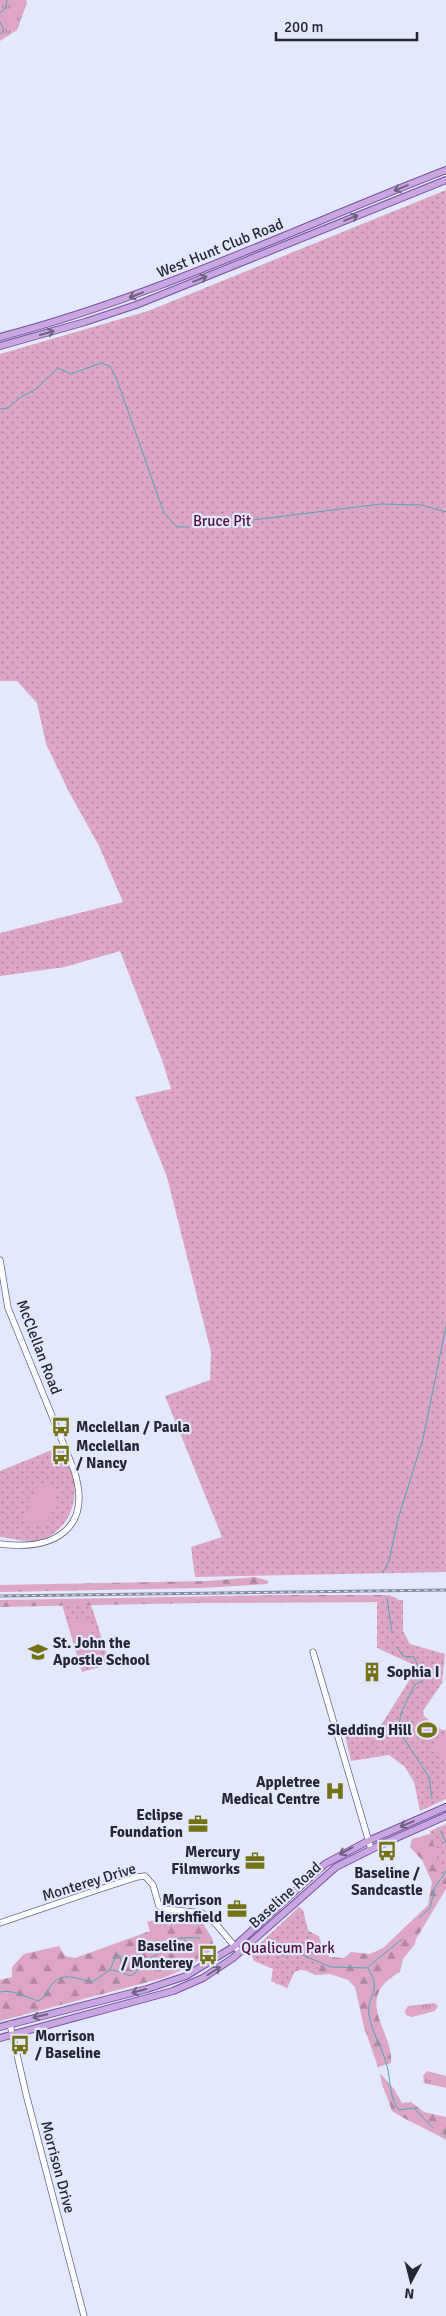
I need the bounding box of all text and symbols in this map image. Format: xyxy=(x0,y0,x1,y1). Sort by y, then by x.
scale bar xyxy=(276,10,417,42)
text: 200 m xyxy=(284,18,324,36)
one-way arrow xyxy=(393,184,409,193)
one-way arrow xyxy=(343,212,358,222)
street label: West Hunt Club Road xyxy=(154,214,286,282)
one-way arrow xyxy=(192,274,207,283)
one-way arrow xyxy=(129,291,145,300)
one-way arrow xyxy=(39,328,55,337)
park label: Bruce Pit xyxy=(193,512,251,530)
street label: McClellan Road xyxy=(13,1297,65,1397)
bus stop icon: Mcclellan / Paula xyxy=(50,1416,72,1438)
place label: Mcclellan / Paula xyxy=(76,1418,190,1436)
place label: Mcclellan / Nancy xyxy=(76,1437,140,1472)
bus stop icon: Mcclellan / Nancy xyxy=(50,1444,72,1466)
place label: St. John the Apostle School xyxy=(53,1634,150,1669)
school or university icon: St. John the Apostle School xyxy=(27,1641,49,1663)
building icon: Sophia I xyxy=(361,1661,383,1683)
place label: Sophia I xyxy=(387,1663,440,1681)
sports icon: Sledding Hill xyxy=(416,1719,438,1741)
place label: Sledding Hill xyxy=(327,1721,412,1739)
place label: Appletree Medical Centre xyxy=(221,1773,320,1808)
hospital icon: Appletree Medical Centre xyxy=(324,1780,346,1802)
place label: Eclipse Foundation xyxy=(109,1806,183,1841)
office icon: Eclipse Foundation xyxy=(187,1813,209,1835)
one-way arrow xyxy=(400,1819,415,1829)
bus stop icon: Baseline / Sandcastle xyxy=(376,1840,398,1862)
place label: Mercury Filmworks xyxy=(171,1843,241,1878)
one-way arrow xyxy=(339,1847,353,1857)
office icon: Mercury Filmworks xyxy=(244,1850,266,1872)
street label: Baseline Road xyxy=(245,1858,325,1932)
street label: Monterey Drive xyxy=(40,1859,138,1905)
place label: Baseline / Sandcastle xyxy=(351,1864,423,1899)
place label: Morrison Hershfield xyxy=(154,1891,222,1926)
office icon: Morrison Hershfield xyxy=(226,1898,248,1920)
place label: Baseline / Monterey xyxy=(121,1937,194,1972)
park label: Qualicum Park xyxy=(241,1939,335,1957)
bus stop icon: Baseline / Monterey xyxy=(197,1944,219,1966)
one-way arrow xyxy=(207,1966,221,1976)
one-way arrow xyxy=(132,1987,148,1996)
one-way arrow xyxy=(33,2012,49,2021)
place label: Morrison / Baseline xyxy=(35,2027,101,2062)
bus stop icon: Morrison / Baseline xyxy=(9,2034,31,2056)
street label: Morrison Drive xyxy=(37,2119,79,2215)
north arrow xyxy=(386,2256,436,2306)
text: N xyxy=(404,2284,415,2302)

